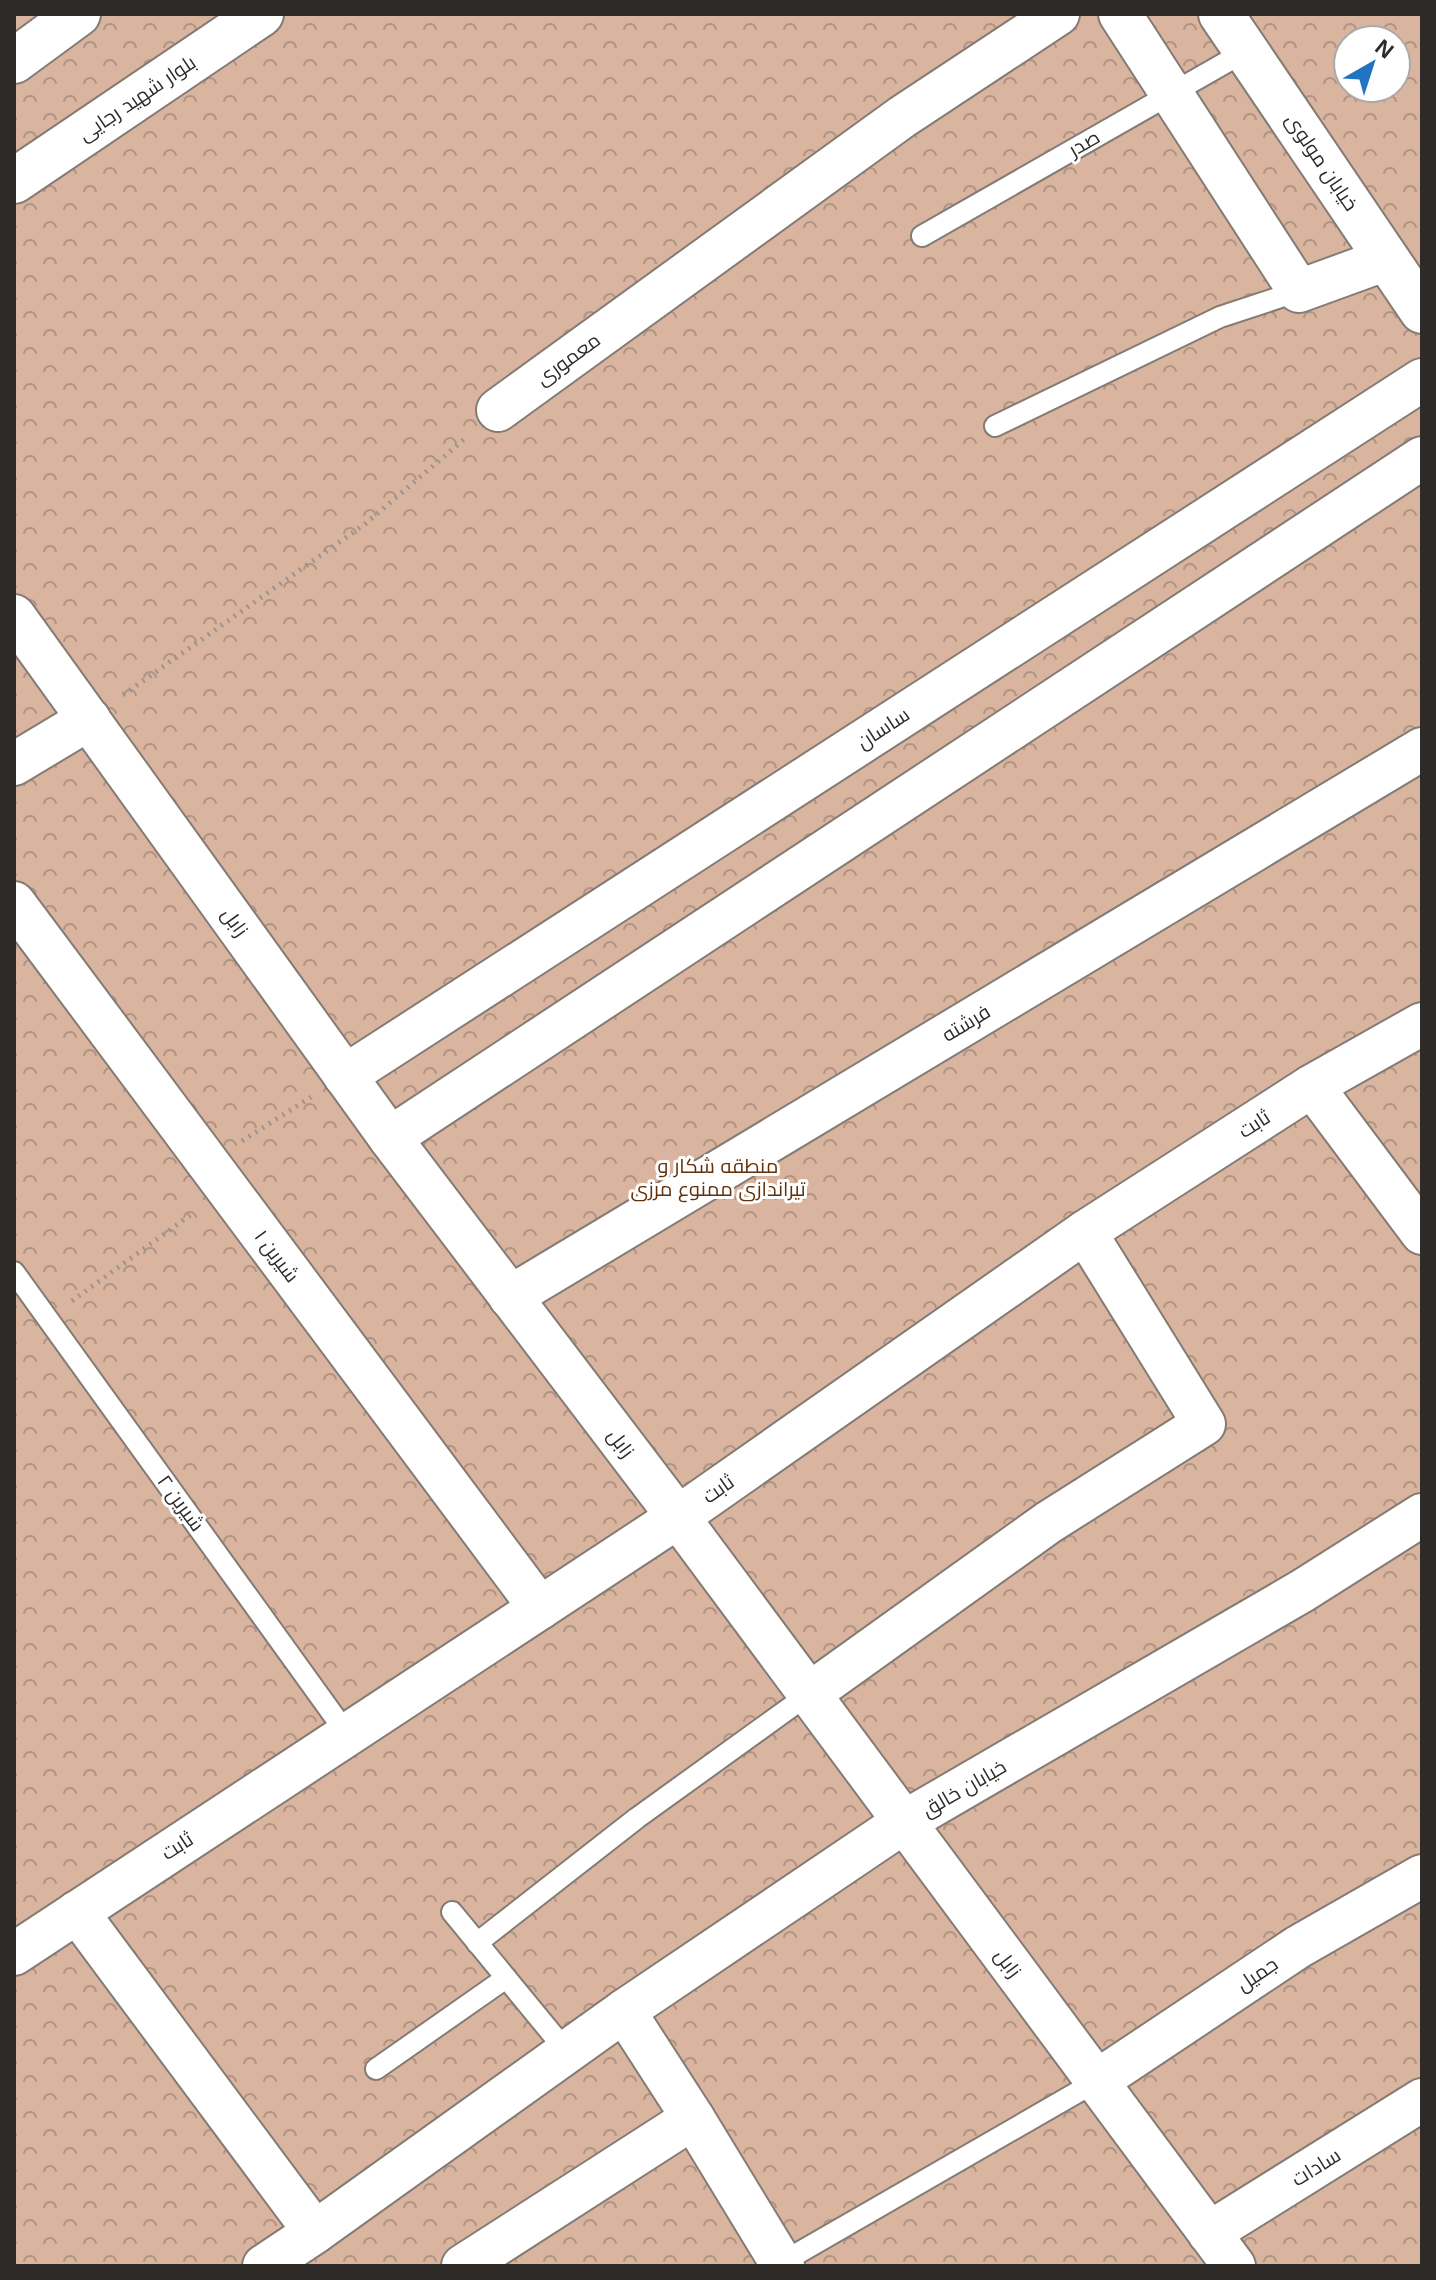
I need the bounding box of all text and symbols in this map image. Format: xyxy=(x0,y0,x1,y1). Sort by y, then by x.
north arrow xyxy=(1332,24,1412,104)
text: N xyxy=(1370,34,1398,64)
street label: بلوار شهید رجایی xyxy=(74,51,201,147)
street label: خیابان مولوی xyxy=(1280,109,1363,216)
street label: صدر xyxy=(1064,125,1104,162)
street label: معموری xyxy=(532,328,605,391)
street label: ساسان xyxy=(853,703,914,755)
street label: زابل xyxy=(216,903,253,942)
street label: فرشته xyxy=(938,1000,995,1047)
street label: ثابت xyxy=(1234,1105,1274,1142)
park label: منطقه شکار و تیراندازی ممنوع مرزی xyxy=(630,1155,806,1203)
street label: شیرین ۱ xyxy=(249,1226,304,1288)
street label: زابل xyxy=(602,1424,639,1463)
street label: ثابت xyxy=(698,1470,738,1507)
street label: شیرین ۲ xyxy=(152,1471,209,1536)
street label: خیابان خالق xyxy=(918,1755,1011,1823)
street label: ثابت xyxy=(157,1827,197,1864)
street label: زابل xyxy=(989,1944,1026,1983)
street label: جمیل xyxy=(1232,1952,1283,1997)
street label: سادات xyxy=(1288,2144,1344,2190)

